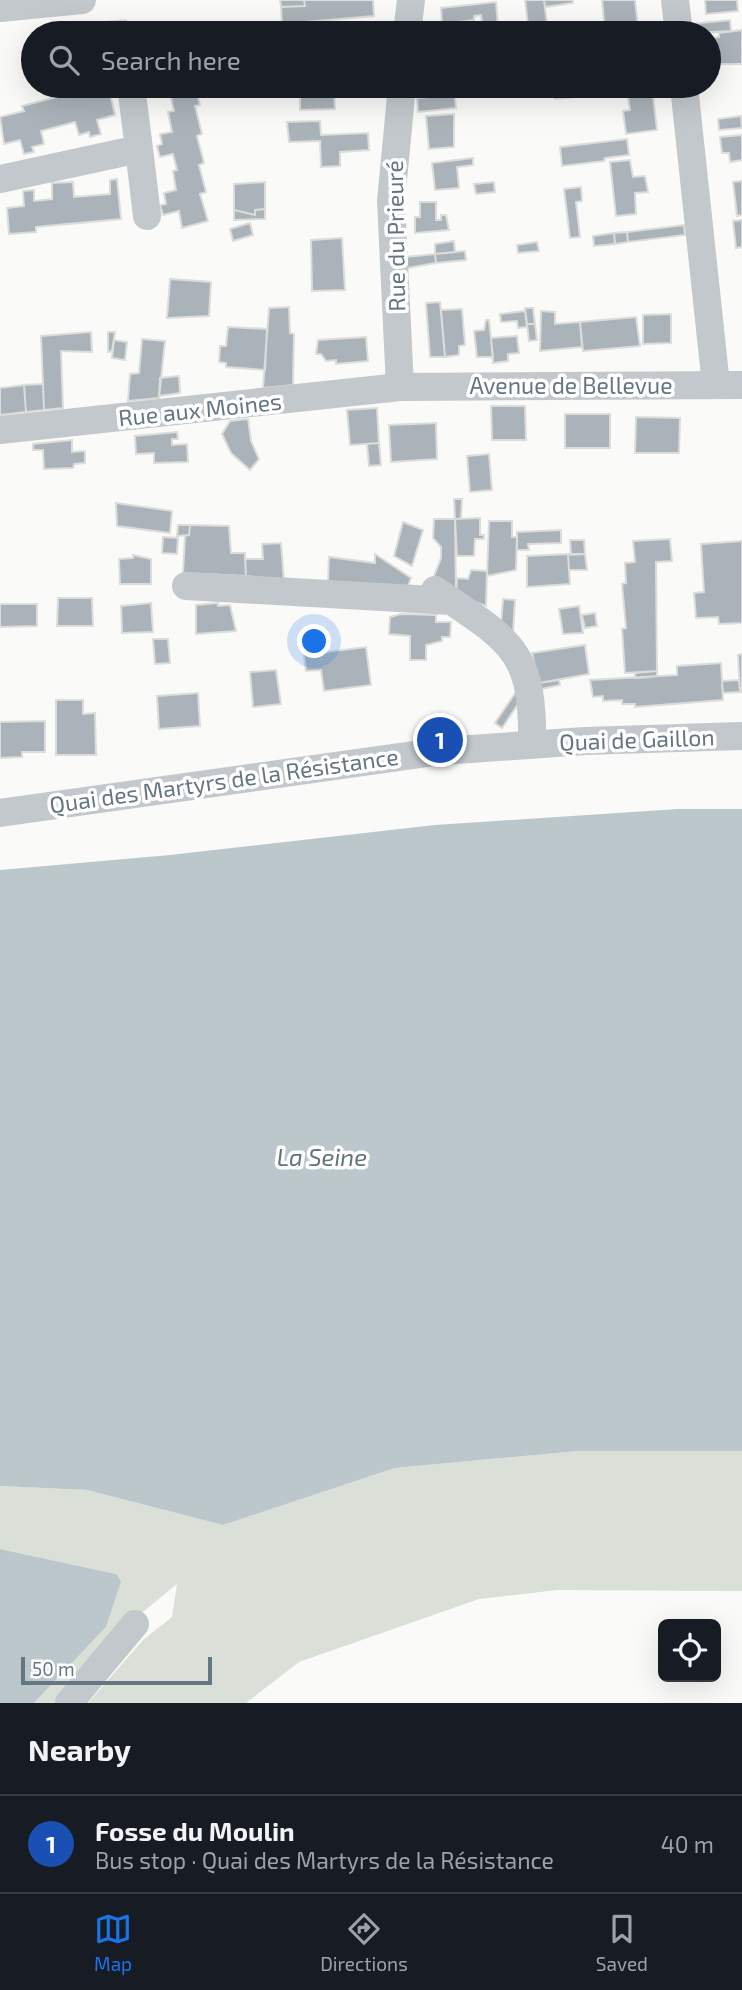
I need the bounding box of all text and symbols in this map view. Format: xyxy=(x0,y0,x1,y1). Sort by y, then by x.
search box xyxy=(21,21,721,98)
icon: search xyxy=(45,41,83,79)
text: Search here xyxy=(101,44,241,75)
street label: Rue du Prieuré xyxy=(380,160,410,312)
street label: Avenue de Bellevue xyxy=(469,371,673,399)
street label: Rue aux Moines xyxy=(117,387,283,432)
your location xyxy=(297,624,331,658)
pin: 1 xyxy=(417,714,463,766)
street label: Quai de Gaillon xyxy=(559,722,715,756)
street label: Quai des Martyrs de la Résistance xyxy=(48,742,400,818)
water label: La Seine xyxy=(277,1142,367,1171)
map controls xyxy=(658,1619,721,1682)
button: locate xyxy=(658,1619,721,1682)
scale bar xyxy=(21,1654,212,1686)
text: 50 m xyxy=(32,1657,75,1680)
text: Nearby xyxy=(28,1731,131,1767)
text: Fosse du Moulin xyxy=(95,1815,295,1846)
text: 1 xyxy=(46,1830,56,1858)
text: 40 m xyxy=(661,1830,714,1858)
text: Bus stop · Quai des Martyrs de la Résistance xyxy=(95,1846,554,1874)
tab: Map xyxy=(94,1910,132,1975)
tab: Directions xyxy=(320,1910,408,1975)
tab: Saved xyxy=(596,1910,648,1975)

